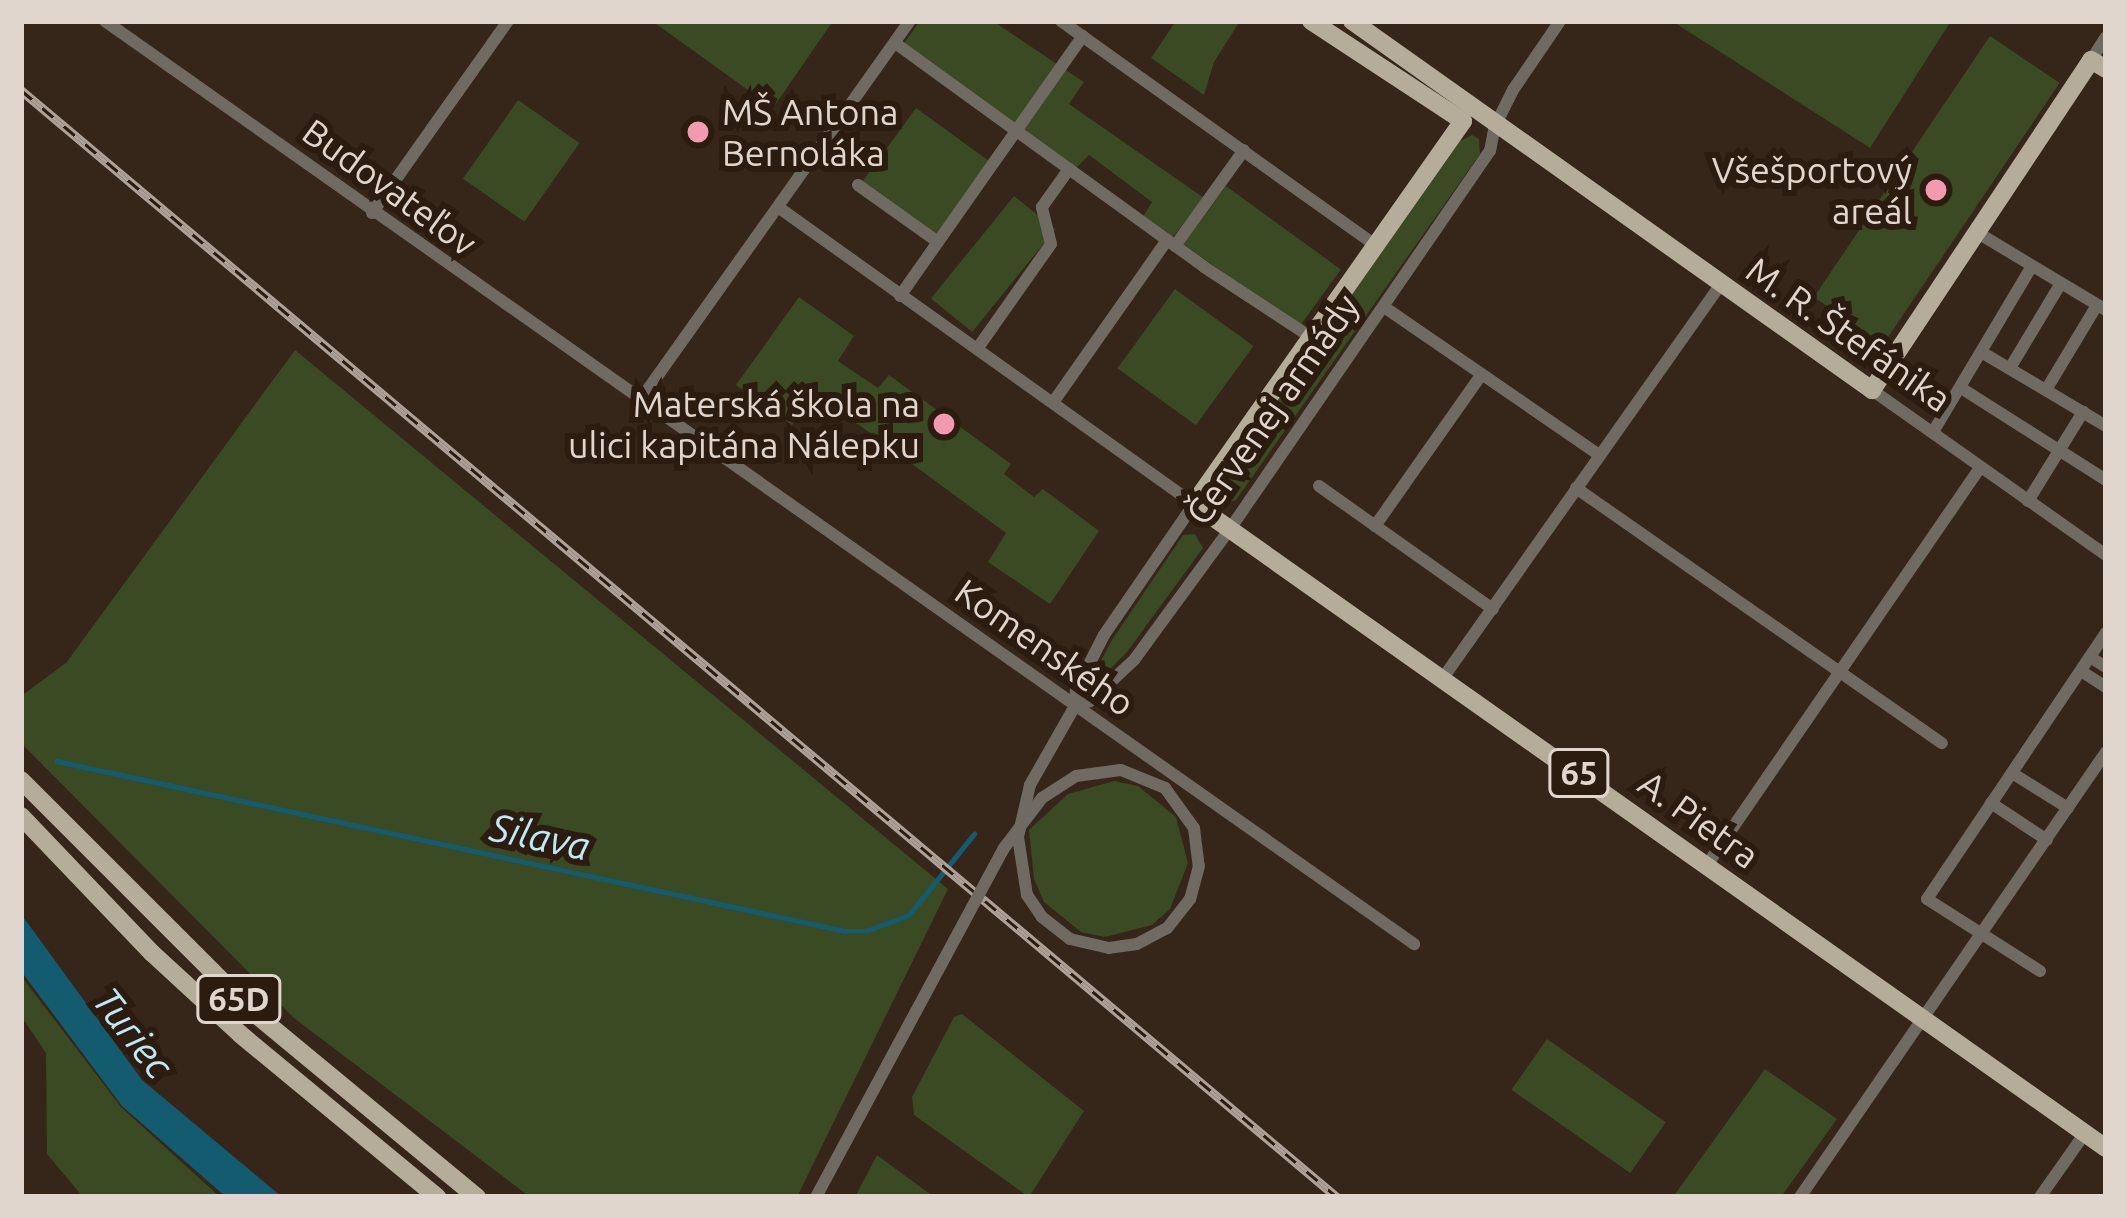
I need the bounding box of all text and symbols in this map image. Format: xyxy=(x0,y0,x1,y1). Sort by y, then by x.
place label: MŠ Antona Bernoláka xyxy=(722,89,899,174)
street label: Budovateľov xyxy=(295,110,485,264)
marker: MŠ Antona Bernoláka xyxy=(685,119,711,145)
place label: Všešportový areál xyxy=(1712,147,1912,232)
marker: Všešportový areál xyxy=(1923,177,1949,203)
street label: M. R. Štefánika xyxy=(1739,248,1959,420)
street label: Červenej armády xyxy=(1177,286,1367,532)
place label: Materská škola na ulici kapitána Nálepku xyxy=(568,381,920,466)
marker: Materská škola na ulici kapitána Nálepku xyxy=(931,411,957,437)
street label: Komenského xyxy=(947,569,1143,725)
road number: 65 xyxy=(1546,746,1612,800)
street label: A. Pietra xyxy=(1631,761,1767,877)
water label: Silava xyxy=(486,804,594,870)
road number: 65D xyxy=(194,972,284,1026)
water label: Turiec xyxy=(83,978,183,1088)

